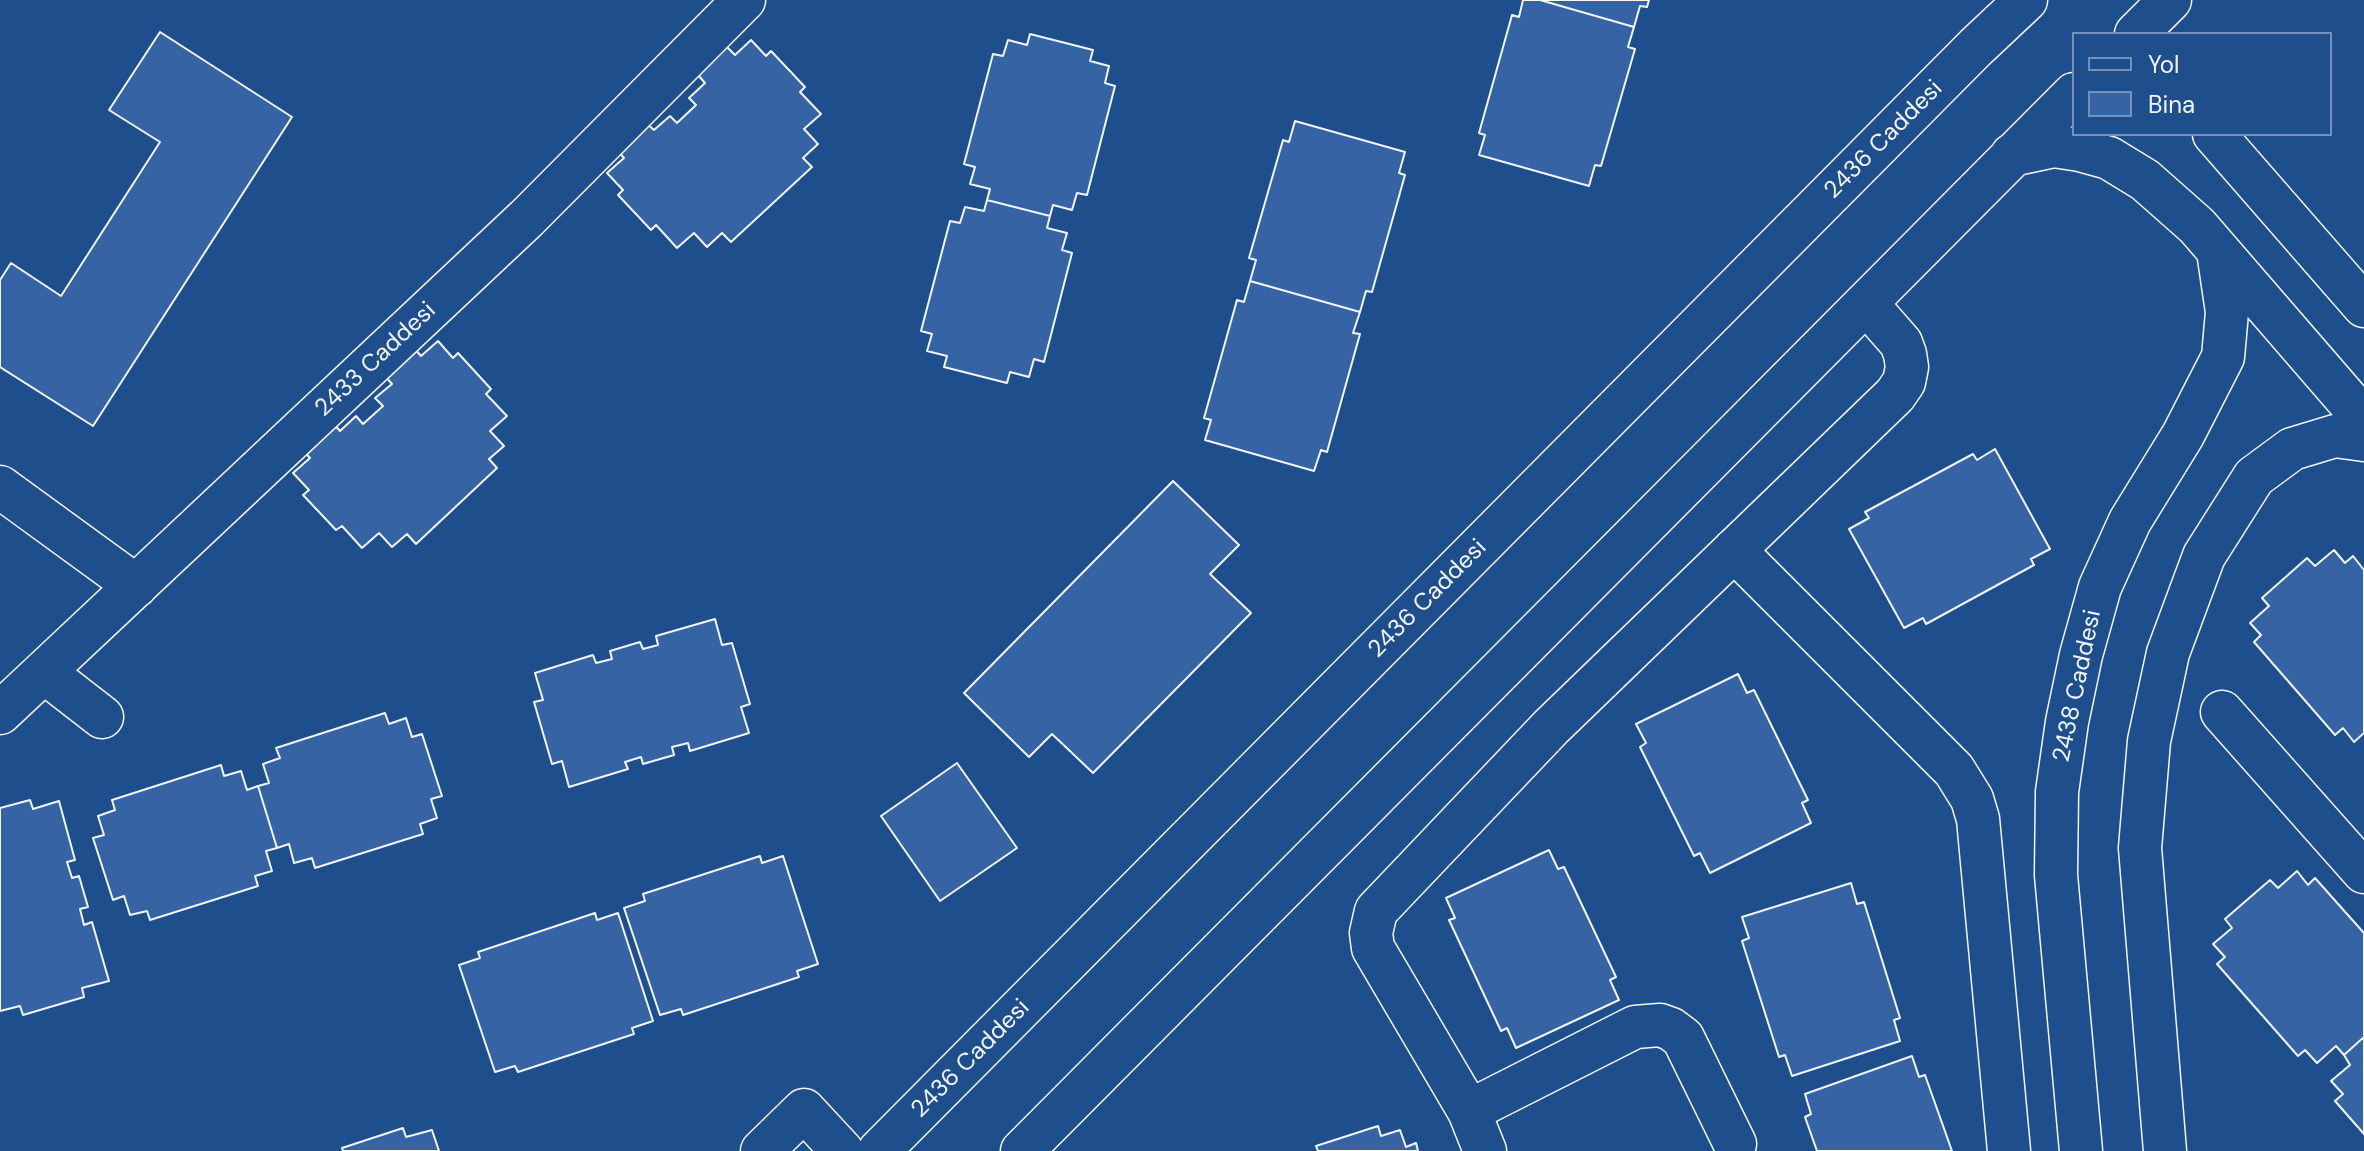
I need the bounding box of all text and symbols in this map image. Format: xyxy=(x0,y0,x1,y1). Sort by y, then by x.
legend xyxy=(2072,32,2332,136)
text: Yol xyxy=(2148,49,2179,80)
street label: 2436 Caddesi xyxy=(1819,75,1949,205)
text: Bina xyxy=(2148,89,2195,120)
street label: 2433 Caddesi xyxy=(310,297,442,423)
street label: 2436 Caddesi xyxy=(1363,534,1493,664)
street label: 2438 Caddesi xyxy=(2048,607,2108,765)
street label: 2436 Caddesi xyxy=(906,994,1036,1124)

